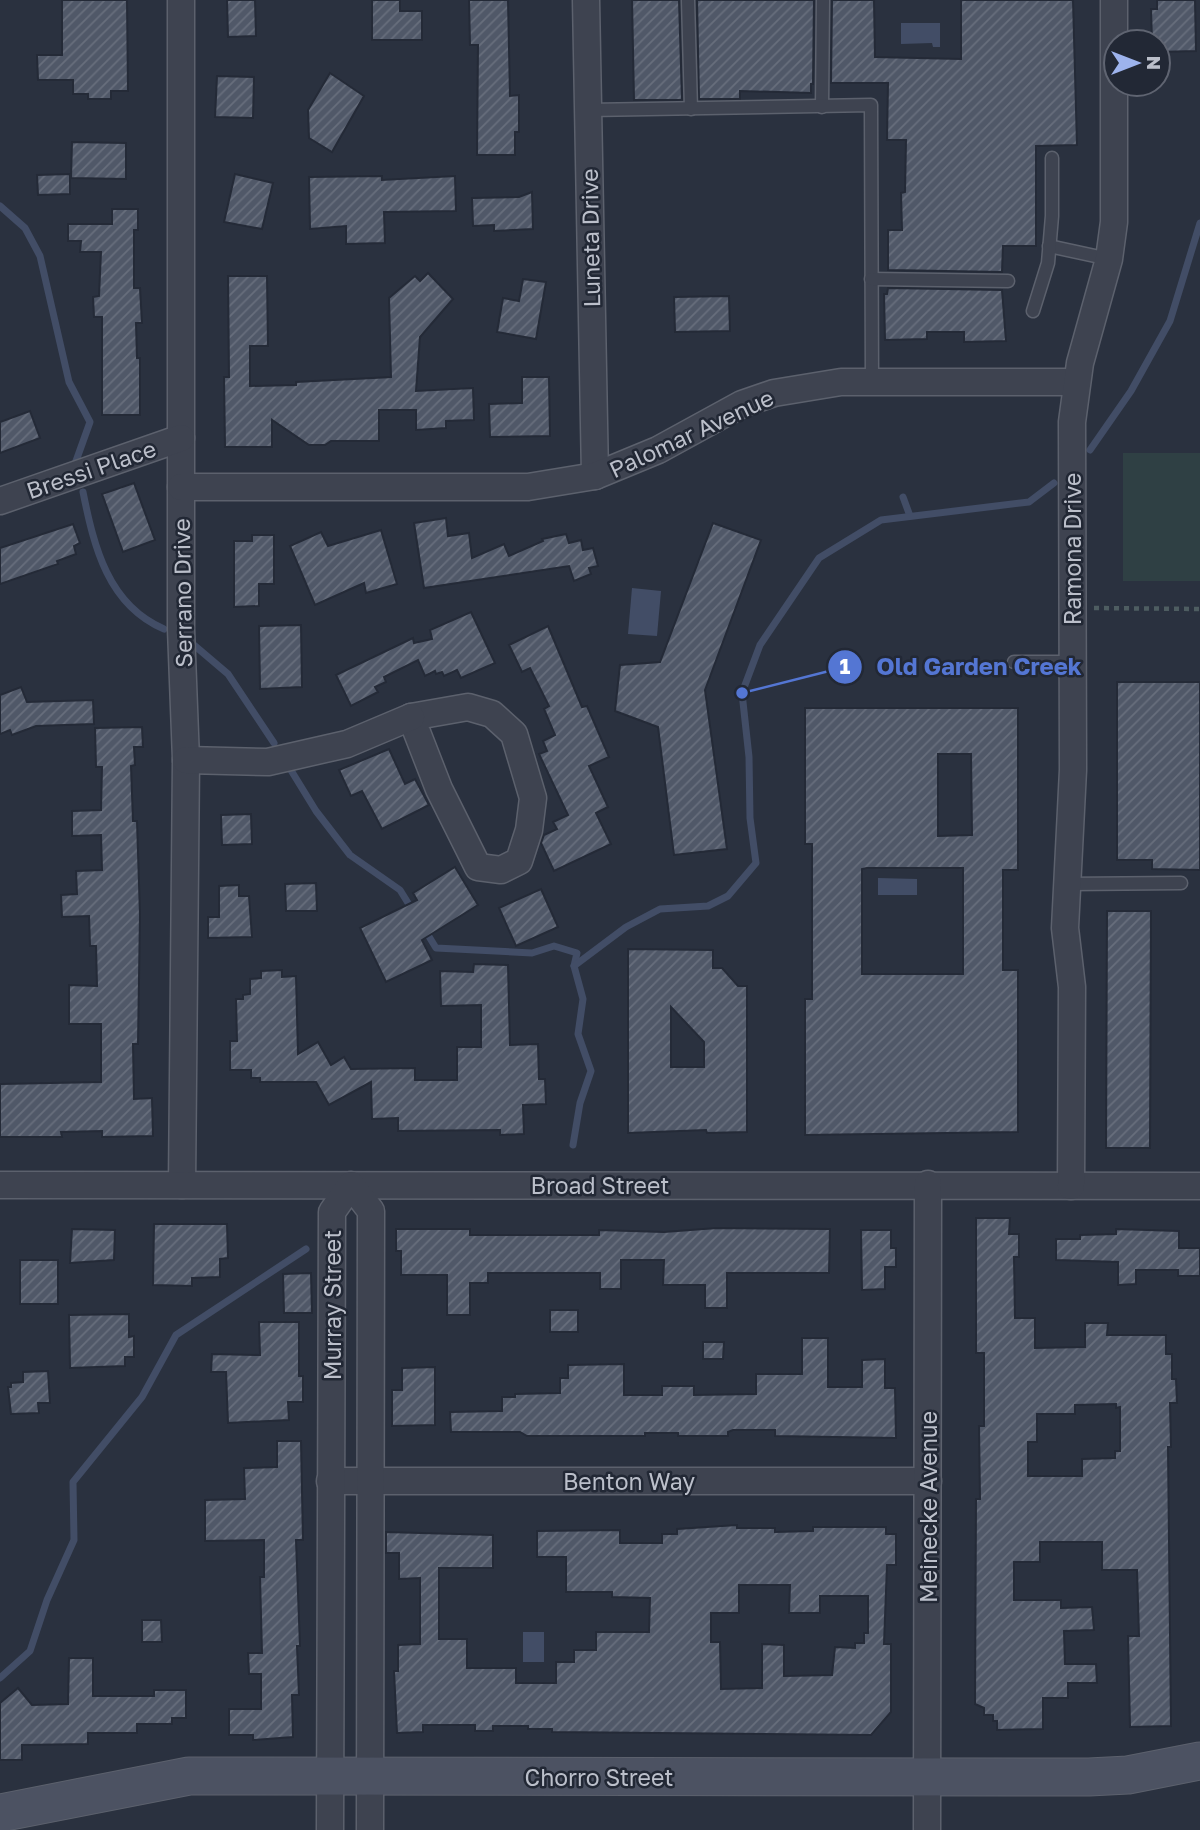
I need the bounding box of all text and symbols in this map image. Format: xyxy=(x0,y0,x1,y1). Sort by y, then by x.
north arrow xyxy=(1102,28,1172,98)
text: N xyxy=(1143,56,1166,70)
street label: Luneta Drive xyxy=(575,168,605,308)
street label: Palomar Avenue xyxy=(604,383,778,483)
street label: Bressi Place xyxy=(23,434,159,504)
street label: Ramona Drive xyxy=(1058,473,1086,625)
street label: Serrano Drive xyxy=(167,518,197,668)
callout: Old Garden Creek xyxy=(827,644,1095,689)
text: Old Garden Creek xyxy=(876,651,1082,680)
text: 1 xyxy=(840,653,851,679)
street label: Broad Street xyxy=(531,1171,669,1199)
street label: Murray Street xyxy=(318,1230,346,1380)
street label: Meinecke Avenue xyxy=(914,1411,942,1603)
street label: Benton Way xyxy=(563,1467,695,1495)
street label: Chorro Street xyxy=(525,1763,673,1791)

